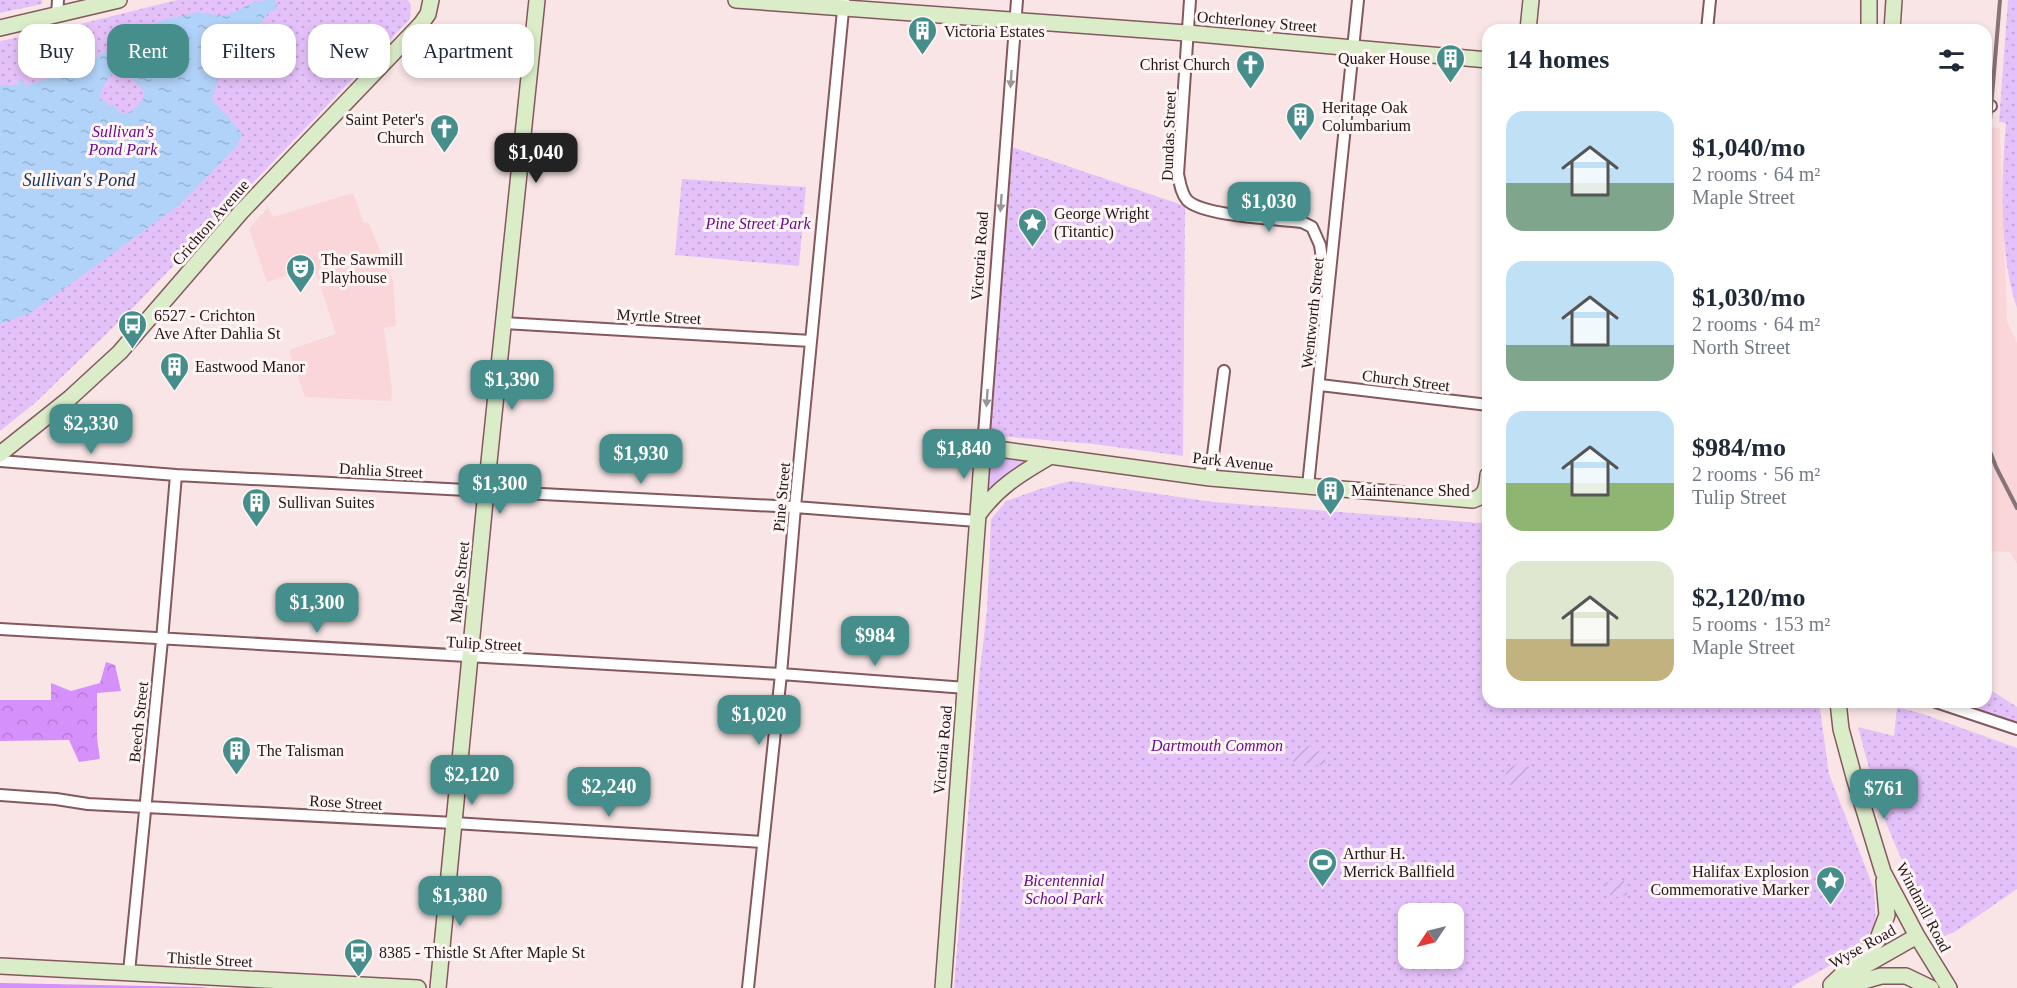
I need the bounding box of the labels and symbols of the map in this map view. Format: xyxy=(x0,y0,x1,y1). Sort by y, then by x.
street label: Ochterloney Street xyxy=(1196,8,1318,36)
building icon: Victoria Estates xyxy=(907,15,939,57)
place label: Victoria Estates xyxy=(944,23,1045,40)
building icon: Quaker House xyxy=(1435,42,1467,84)
church icon: Christ Church xyxy=(1235,48,1267,90)
place label: Quaker House xyxy=(1338,50,1430,67)
place label: Christ Church xyxy=(1140,56,1230,73)
one-way arrow xyxy=(1006,69,1015,88)
street label: Dundas Street xyxy=(1158,90,1179,181)
place label: Heritage Oak Columbarium xyxy=(1322,99,1411,134)
building icon: Heritage Oak Columbarium xyxy=(1285,100,1317,142)
place label: Saint Peter's Church xyxy=(345,111,424,146)
church icon: Saint Peter's Church xyxy=(429,112,461,154)
park label: Sullivan's Pond Park xyxy=(88,123,158,158)
pin: $1,040 xyxy=(487,133,585,184)
water label: Sullivan's Pond xyxy=(23,170,136,190)
street label: Crichton Avenue xyxy=(169,176,252,269)
pin: $1,030 xyxy=(1220,182,1318,233)
one-way arrow xyxy=(996,194,1006,213)
place label: George Wright (Titantic) xyxy=(1054,205,1150,241)
place icon: George Wright (Titantic) xyxy=(1017,206,1049,248)
street label: Victoria Road xyxy=(968,211,991,301)
park label: Pine Street Park xyxy=(704,215,811,232)
place label: The Sawmill Playhouse xyxy=(321,251,404,287)
theatre icon: The Sawmill Playhouse xyxy=(284,252,316,294)
street label: Wentworth Street xyxy=(1298,256,1327,370)
street label: Myrtle Street xyxy=(616,306,702,328)
place label: 6527 - Crichton Ave After Dahlia St xyxy=(154,307,281,342)
bus stop icon: 6527 - Crichton Ave After Dahlia St xyxy=(117,308,149,350)
building icon: Eastwood Manor xyxy=(158,350,190,392)
place label: Eastwood Manor xyxy=(195,358,305,375)
pin: $1,390 xyxy=(463,360,561,411)
street label: Church Street xyxy=(1361,367,1451,394)
one-way arrow xyxy=(982,388,991,407)
pin: $2,330 xyxy=(42,404,140,455)
pin: $1,840 xyxy=(915,429,1013,480)
pin: $1,930 xyxy=(592,434,690,485)
street label: Park Avenue xyxy=(1192,449,1274,474)
street label: Dahlia Street xyxy=(339,460,424,481)
street label: Pine Street xyxy=(770,461,793,533)
pin: $1,300 xyxy=(451,464,549,515)
building icon: Maintenance Shed xyxy=(1314,474,1346,516)
place label: Maintenance Shed xyxy=(1351,482,1470,499)
building icon: Sullivan Suites xyxy=(241,486,273,528)
place label: Sullivan Suites xyxy=(278,494,374,511)
street label: Maple Street xyxy=(447,540,473,624)
pin: $1,300 xyxy=(268,583,366,634)
pin: $984 xyxy=(839,616,911,667)
street label: Tulip Street xyxy=(446,633,523,655)
street label: Beech Street xyxy=(126,680,151,763)
pin: $1,020 xyxy=(710,695,808,746)
street label: Victoria Road xyxy=(930,705,955,795)
building icon: The Talisman xyxy=(220,734,252,776)
park label: Dartmouth Common xyxy=(1150,737,1283,754)
place label: The Talisman xyxy=(257,742,344,759)
pin: $2,120 xyxy=(423,755,521,806)
pin: $2,240 xyxy=(560,767,658,818)
pin: $761 xyxy=(1848,769,1920,820)
street label: Rose Street xyxy=(309,792,384,813)
place label: Arthur H. Merrick Ballfield xyxy=(1343,845,1455,880)
sports icon: Arthur H. Merrick Ballfield xyxy=(1306,846,1338,888)
street label: Windmill Road xyxy=(1893,860,1954,955)
place label: Halifax Explosion Commemorative Marker xyxy=(1650,863,1810,898)
place icon: Halifax Explosion Commemorative Marker xyxy=(1814,864,1846,906)
park label: Bicentennial School Park xyxy=(1024,872,1105,907)
pin: $1,380 xyxy=(411,876,509,927)
north arrow xyxy=(1398,903,1464,969)
street label: Wyse Road xyxy=(1826,921,1899,973)
bus stop icon: 8385 - Thistle St After Maple St xyxy=(342,936,374,978)
place label: 8385 - Thistle St After Maple St xyxy=(379,944,585,962)
street label: Thistle Street xyxy=(167,949,254,970)

